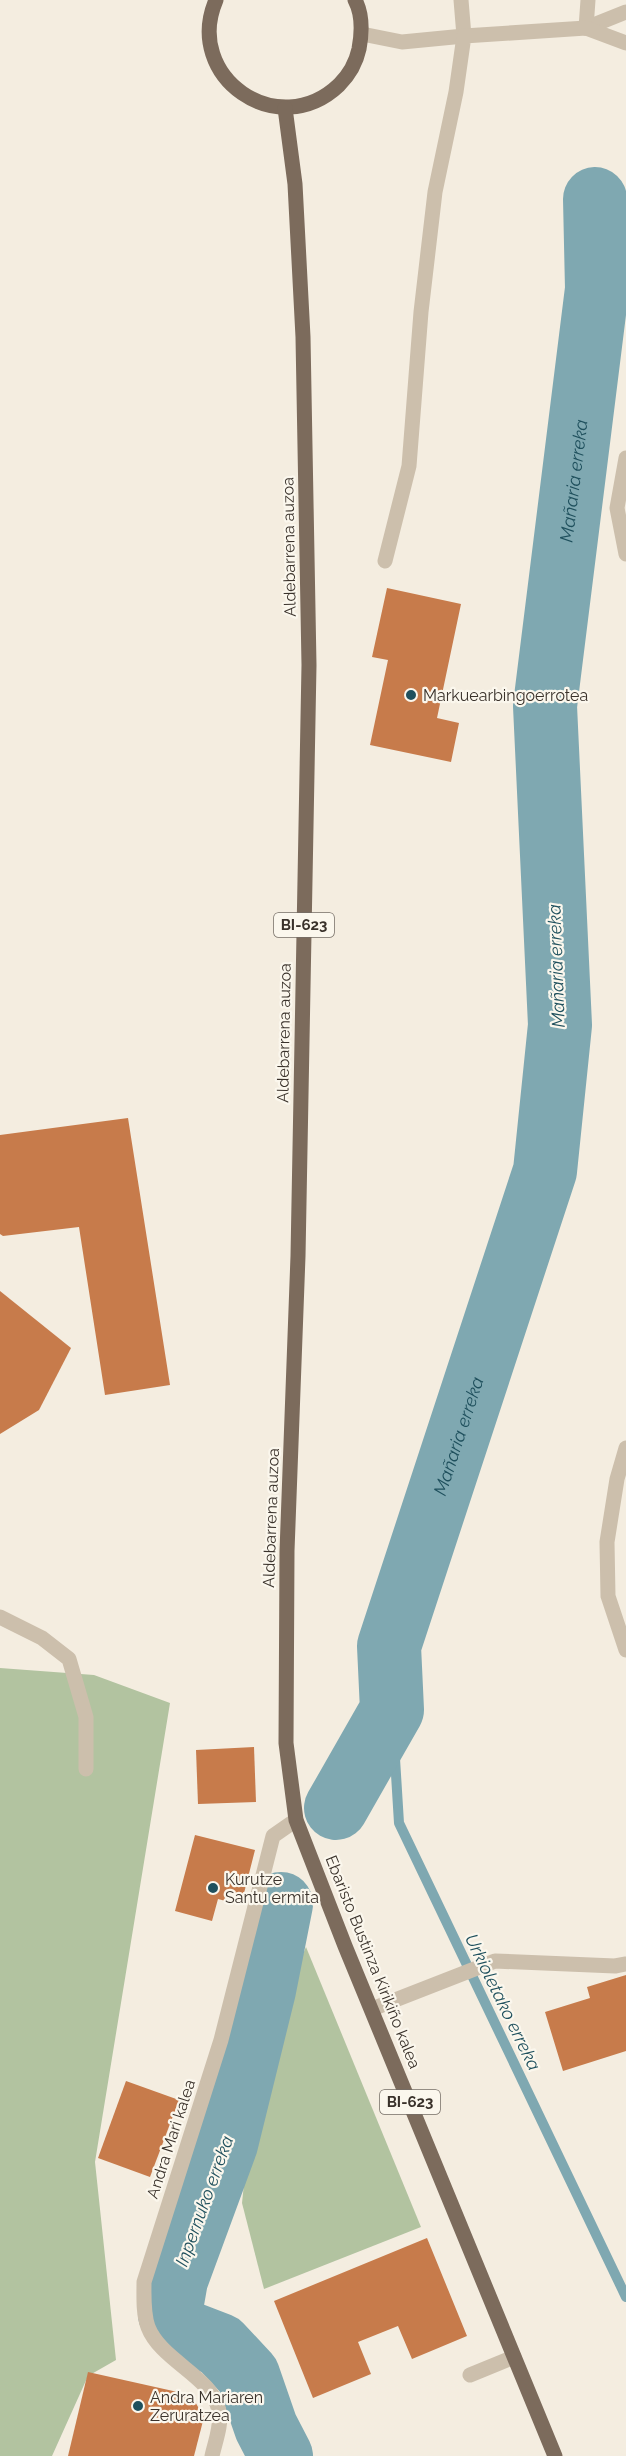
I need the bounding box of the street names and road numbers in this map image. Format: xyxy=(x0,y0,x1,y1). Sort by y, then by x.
street label: Aldebarrena auzoa xyxy=(278,477,300,617)
road number: BI-623 xyxy=(274,913,334,937)
street label: Aldebarrena auzoa xyxy=(273,963,295,1103)
street label: Aldebarrena auzoa xyxy=(259,1448,283,1588)
street label: Ebaristo Bustinza Kirikiño kalea xyxy=(321,1853,425,2071)
street label: Andra Mari kalea xyxy=(143,2077,199,2201)
road number: BI-623 xyxy=(380,2090,440,2114)

